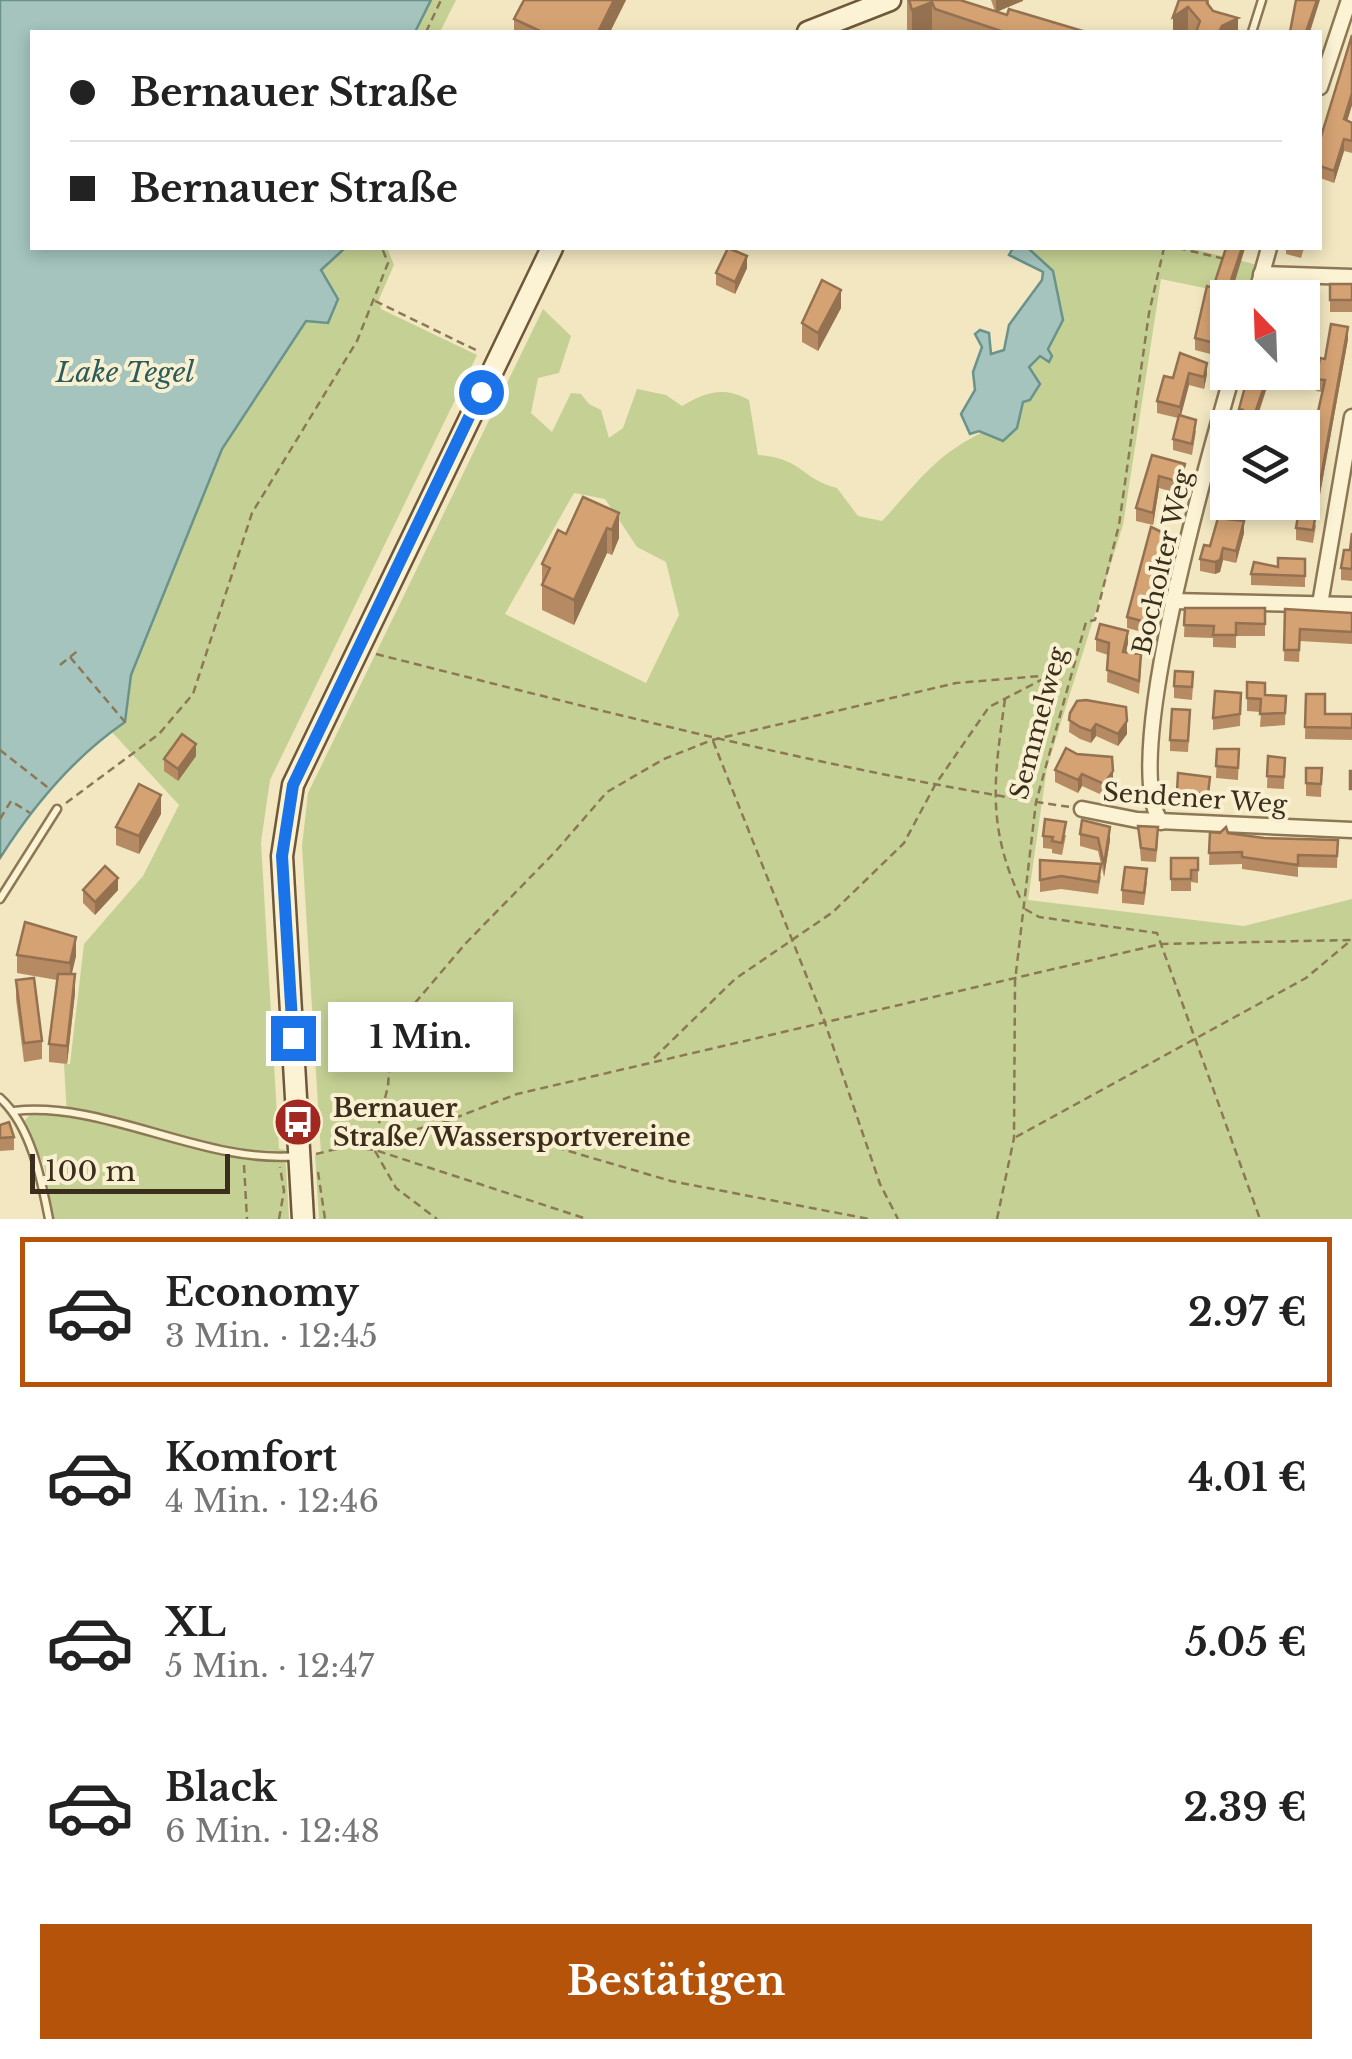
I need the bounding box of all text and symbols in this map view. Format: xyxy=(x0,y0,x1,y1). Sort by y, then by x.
text: Bernauer Straße xyxy=(130,69,458,116)
text: Bernauer Straße xyxy=(130,165,458,212)
north arrow xyxy=(1210,280,1320,390)
map controls xyxy=(1210,280,1320,520)
water label: Lake Tegel xyxy=(55,355,194,390)
route start xyxy=(459,370,504,415)
button: layers xyxy=(1210,410,1320,520)
street label: Bocholter Weg xyxy=(1126,466,1199,657)
street label: Semmelweg xyxy=(1003,643,1074,803)
street label: Sendener Weg xyxy=(1102,777,1289,820)
callout: 1 Min. xyxy=(328,1003,513,1073)
route end xyxy=(271,1016,316,1061)
text: 1 Min. xyxy=(369,1017,472,1057)
place label: Bernauer Straße/Wassersportvereine xyxy=(333,1093,691,1153)
bus stop icon: Bernauer Straße/Wassersportvereine xyxy=(272,1096,324,1148)
scale bar xyxy=(30,1149,230,1194)
text: 100 m xyxy=(45,1154,136,1189)
icon: car xyxy=(45,1267,135,1357)
text: Economy xyxy=(165,1269,359,1316)
text: 2.97 € xyxy=(1188,1289,1307,1336)
text: 3 Min. · 12:45 xyxy=(165,1316,378,1356)
icon: car xyxy=(45,1432,135,1522)
text: Komfort xyxy=(165,1434,337,1481)
text: 4.01 € xyxy=(1188,1454,1307,1501)
text: 4 Min. · 12:46 xyxy=(165,1481,379,1521)
icon: car xyxy=(45,1597,135,1687)
text: XL xyxy=(165,1599,226,1646)
text: 5.05 € xyxy=(1185,1619,1307,1666)
text: 5 Min. · 12:47 xyxy=(165,1646,374,1686)
icon: car xyxy=(45,1762,135,1852)
text: Black xyxy=(165,1764,277,1811)
text: 2.39 € xyxy=(1183,1784,1307,1831)
text: 6 Min. · 12:48 xyxy=(165,1811,380,1851)
button: Bestätigen xyxy=(40,1924,1312,2039)

